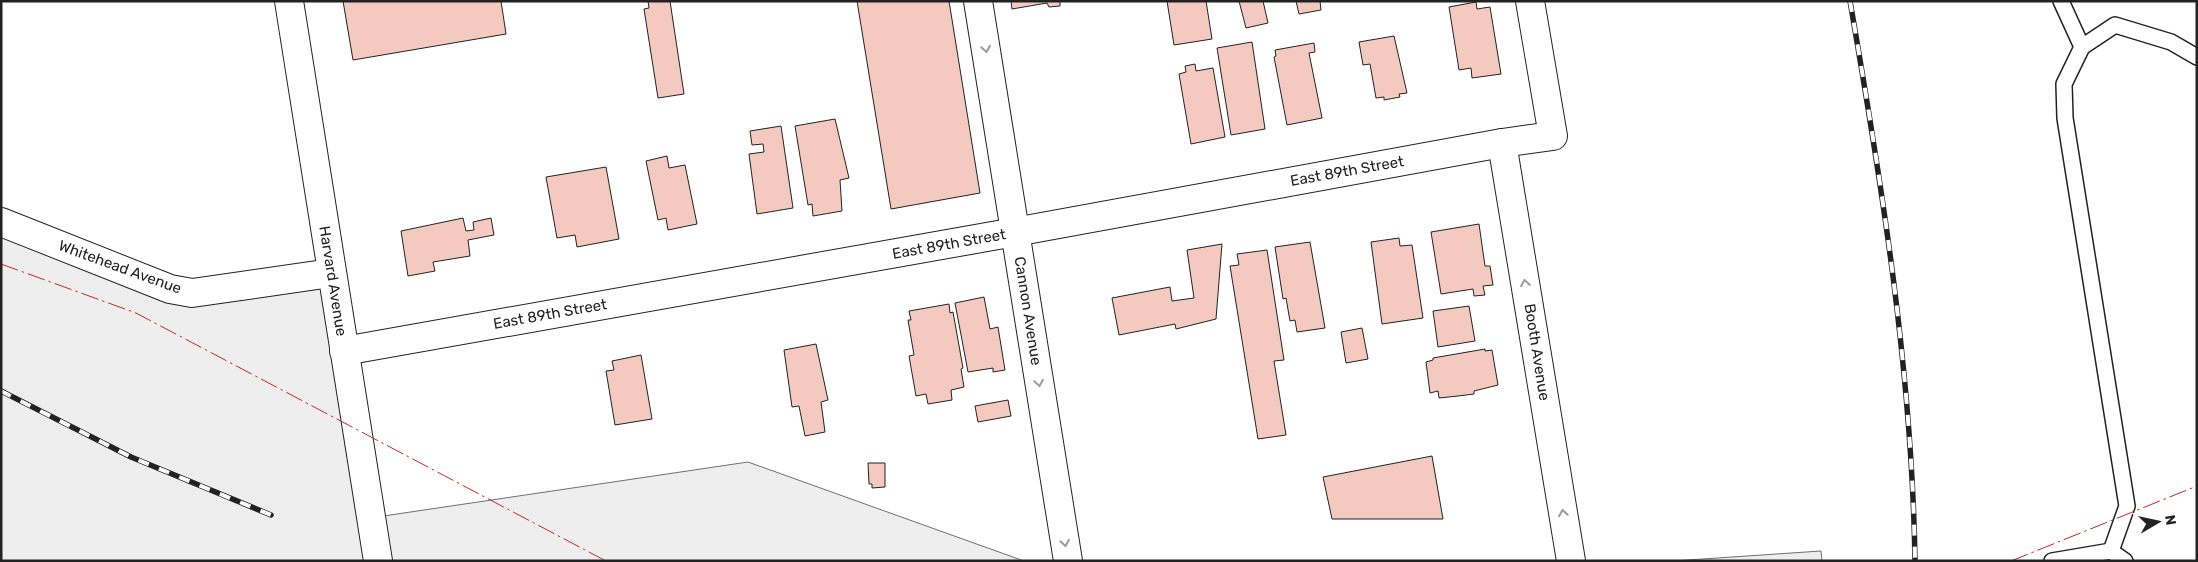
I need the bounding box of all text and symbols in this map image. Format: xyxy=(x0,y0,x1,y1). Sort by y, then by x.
one-way arrow xyxy=(980,45,990,54)
street label: East 89th Street xyxy=(1289,152,1405,190)
street label: Harvard Avenue xyxy=(315,225,351,337)
street label: East 89th Street xyxy=(891,225,1007,263)
street label: Whitehead Avenue xyxy=(56,236,184,298)
street label: Cannon Avenue xyxy=(1011,255,1045,367)
one-way arrow xyxy=(1521,279,1531,288)
street label: East 89th Street xyxy=(492,295,608,333)
street label: Booth Avenue xyxy=(1520,302,1554,402)
one-way arrow xyxy=(1034,378,1044,387)
north arrow xyxy=(2133,497,2183,547)
one-way arrow xyxy=(1559,508,1569,517)
text: N xyxy=(2161,514,2180,526)
one-way arrow xyxy=(1060,539,1070,547)

